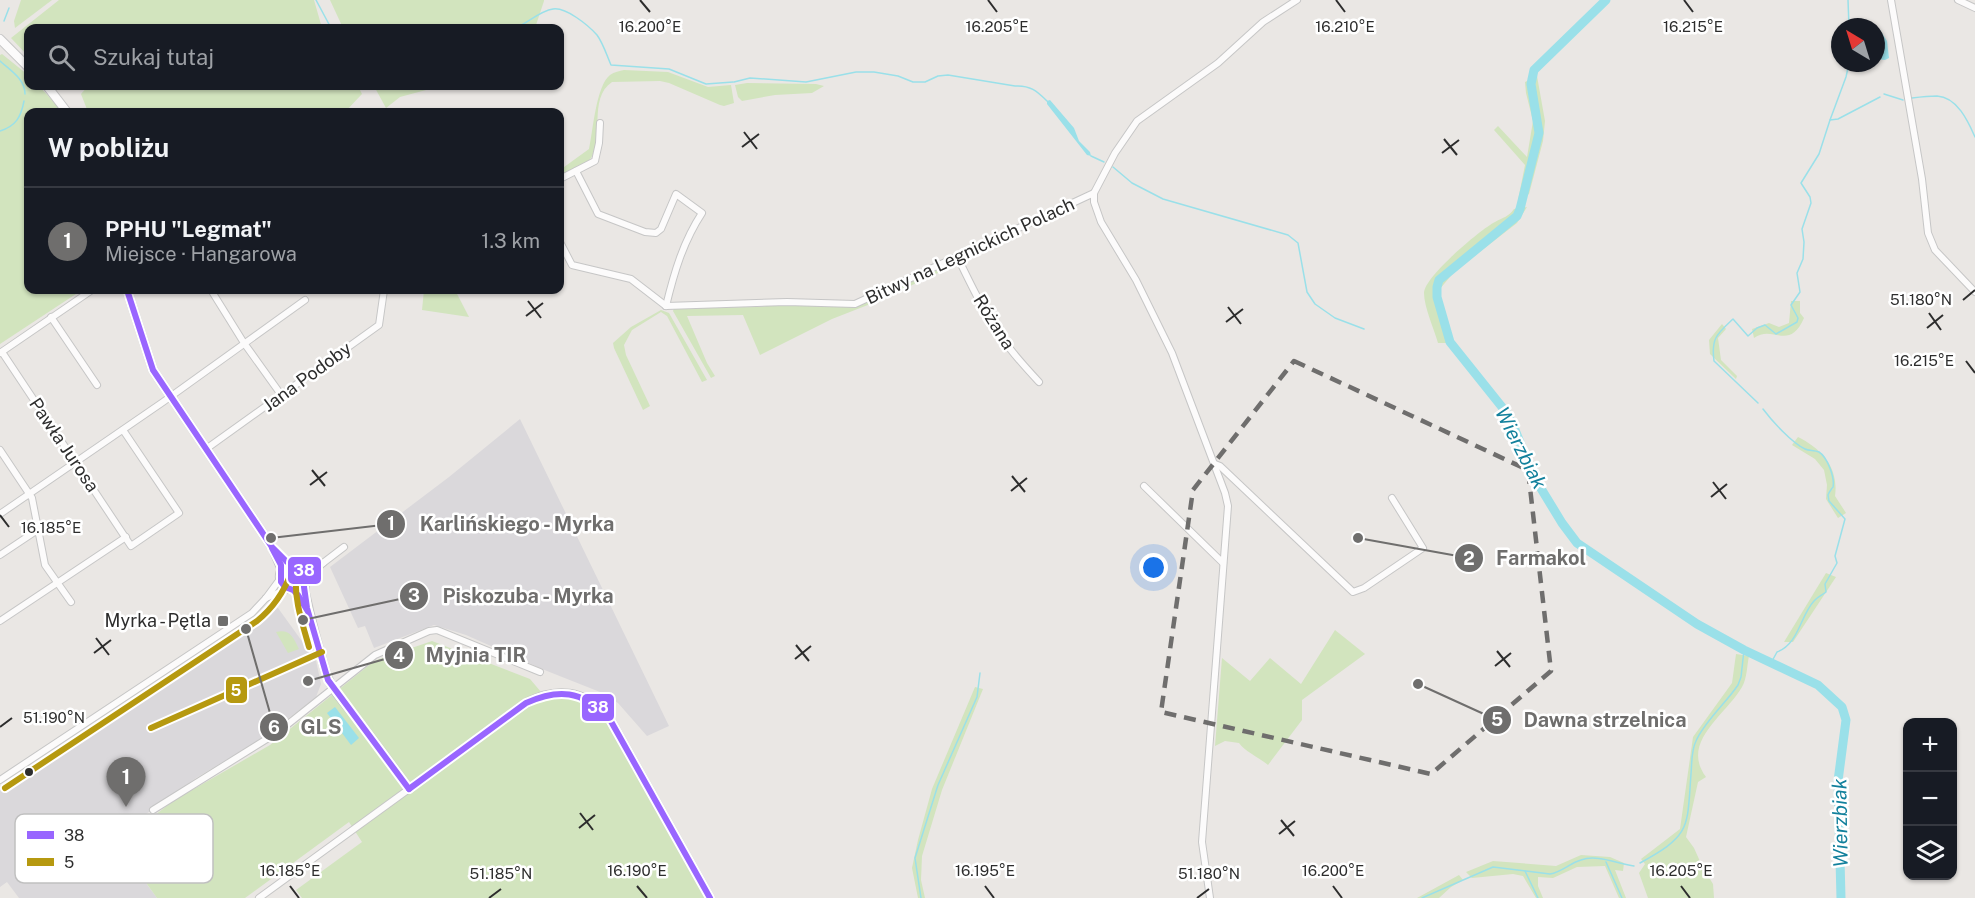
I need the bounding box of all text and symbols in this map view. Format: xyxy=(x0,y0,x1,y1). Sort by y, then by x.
text: 16.200°E xyxy=(619,18,681,35)
text: 16.205°E xyxy=(965,18,1029,35)
text: 16.210°E xyxy=(1315,18,1375,35)
text: 16.215°E xyxy=(1663,18,1723,35)
north arrow xyxy=(1831,18,1885,72)
search box xyxy=(24,24,564,90)
icon: search xyxy=(45,41,78,74)
text: Szukaj tutaj xyxy=(93,44,214,70)
text: W pobliżu xyxy=(48,132,169,163)
street label: Bitwy na Legnickich Polach xyxy=(862,193,1078,308)
text: PPHU "Legmat" xyxy=(105,216,272,242)
text: 1 xyxy=(63,229,72,253)
text: 1.3 km xyxy=(481,229,540,253)
text: Miejsce · Hangarowa xyxy=(105,242,297,266)
street label: Różana xyxy=(969,290,1019,353)
text: 51.180°N xyxy=(1890,291,1952,308)
street label: Jana Podoby xyxy=(258,337,355,416)
text: 16.215°E xyxy=(1894,352,1954,369)
street label: Pawła Jurosa xyxy=(25,394,104,496)
water label: Wierzbiak xyxy=(1490,403,1552,493)
callout: Karlińskiego - Myrka xyxy=(376,505,627,543)
text: Karlińskiego - Myrka xyxy=(420,512,614,536)
text: 1 xyxy=(387,513,395,534)
text: 16.185°E xyxy=(21,519,81,536)
callout: Farmakol xyxy=(1454,539,1598,577)
text: Farmakol xyxy=(1496,546,1586,570)
text: 2 xyxy=(1463,548,1475,569)
your location xyxy=(1139,553,1168,582)
line badge: 38 xyxy=(287,556,322,585)
text: 38 xyxy=(293,561,315,580)
callout: Piskozuba - Myrka xyxy=(399,577,627,615)
text: Piskozuba - Myrka xyxy=(442,584,614,608)
text: 3 xyxy=(408,585,420,606)
place label: Myrka - Pętla xyxy=(105,610,211,631)
marker: Myrka - Pętla xyxy=(216,614,230,628)
callout: Myjnia TIR xyxy=(384,636,539,674)
text: Myjnia TIR xyxy=(426,643,526,667)
text: 4 xyxy=(393,645,405,666)
line badge: 5 xyxy=(225,676,248,704)
text: 5 xyxy=(231,681,242,700)
line badge: 38 xyxy=(581,693,615,722)
text: 38 xyxy=(587,698,609,717)
callout: Dawna strzelnica xyxy=(1482,701,1699,739)
callout: GLS xyxy=(259,708,354,746)
text: Dawna strzelnica xyxy=(1523,708,1687,732)
text: 51.190°N xyxy=(23,709,85,726)
text: 5 xyxy=(1491,709,1503,730)
text: GLS xyxy=(300,715,342,739)
text: 6 xyxy=(268,717,280,738)
map controls xyxy=(1903,718,1957,880)
button: + xyxy=(1903,718,1957,772)
pin: 1 xyxy=(106,758,146,807)
unlabelled marker xyxy=(23,766,35,778)
button: − xyxy=(1903,772,1957,826)
water label: Wierzbiak xyxy=(1827,778,1853,868)
legend xyxy=(15,814,213,883)
text: 38 xyxy=(64,826,84,845)
button: layers xyxy=(1903,826,1957,880)
text: 5 xyxy=(64,853,74,872)
text: 16.185°E xyxy=(260,862,320,879)
text: 16.190°E xyxy=(607,862,667,879)
text: 16.195°E xyxy=(955,862,1015,879)
text: 16.200°E xyxy=(1302,862,1364,879)
text: 16.205°E xyxy=(1649,862,1713,879)
text: 51.185°N xyxy=(470,865,532,882)
text: 51.180°N xyxy=(1178,865,1240,882)

